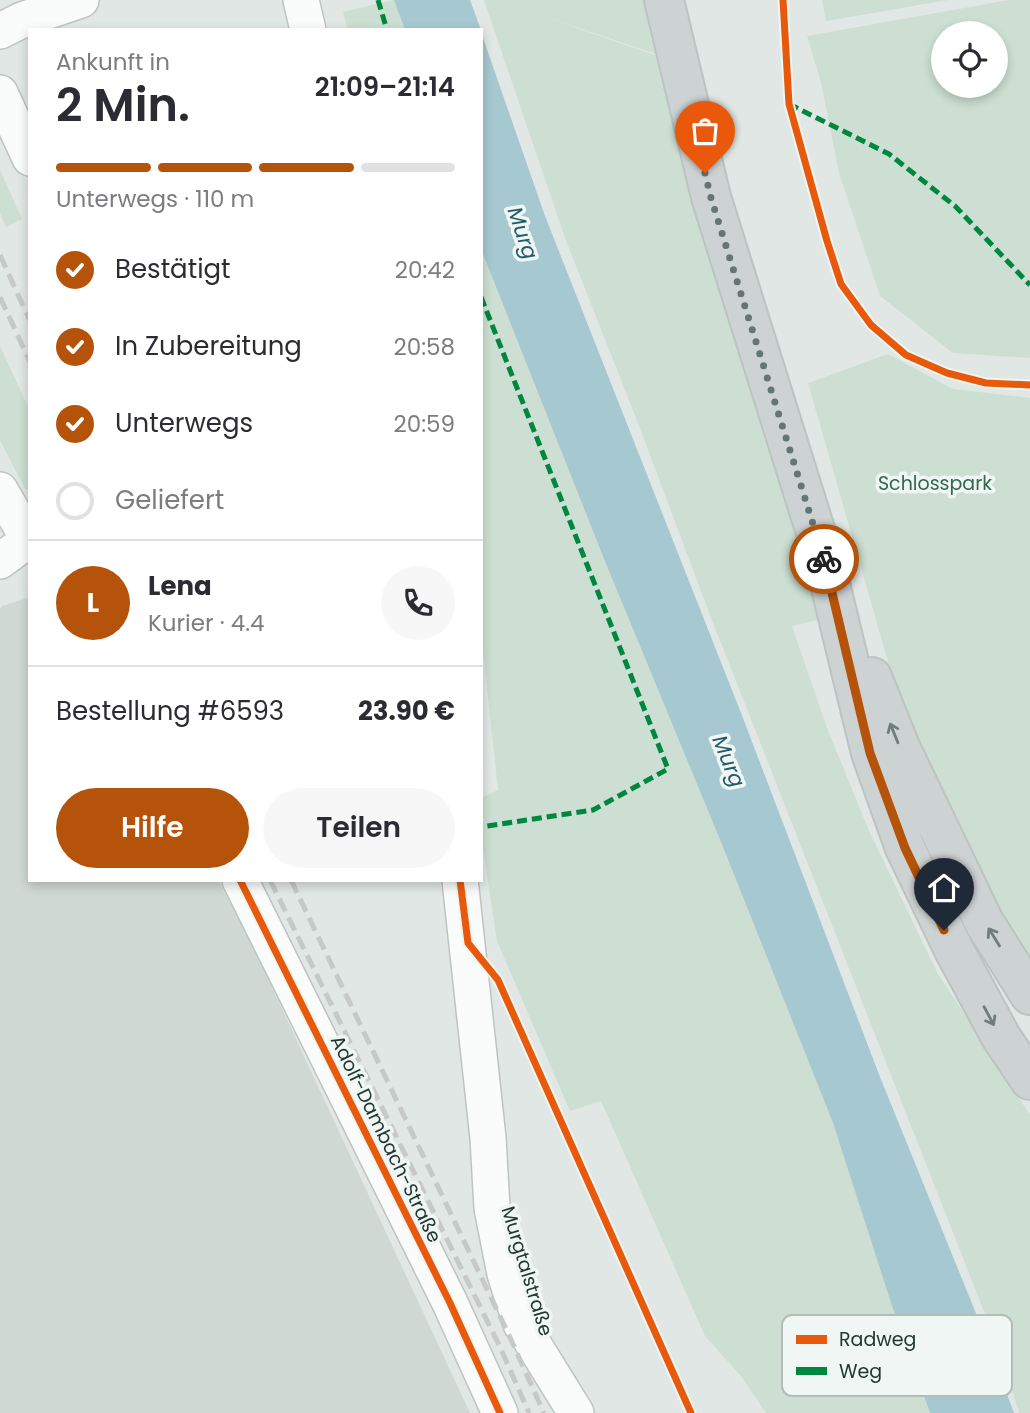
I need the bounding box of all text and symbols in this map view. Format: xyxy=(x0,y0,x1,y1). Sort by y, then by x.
map controls xyxy=(931,21,1008,98)
button: locate xyxy=(931,21,1008,98)
text: Ankunft in xyxy=(56,46,170,78)
text: 21:09–21:14 xyxy=(315,69,455,105)
text: 2 Min. xyxy=(56,73,190,137)
pin xyxy=(675,101,735,173)
icon: bag xyxy=(686,112,724,150)
text: Unterwegs · 110 m xyxy=(56,183,254,215)
water label: Murg xyxy=(501,203,545,263)
icon: check xyxy=(56,251,94,289)
text: Bestätigt xyxy=(115,251,231,287)
text: 20:42 xyxy=(395,254,455,286)
icon: check xyxy=(56,328,94,366)
text: In Zubereitung xyxy=(115,328,302,364)
text: 20:58 xyxy=(393,331,455,363)
icon: check xyxy=(56,405,94,443)
text: Unterwegs xyxy=(115,405,253,441)
text: 20:59 xyxy=(393,408,455,440)
park label: Schlosspark xyxy=(878,470,992,497)
text: Geliefert xyxy=(115,482,224,518)
courier xyxy=(789,524,859,594)
icon: bike xyxy=(805,540,843,578)
button: phone xyxy=(381,566,455,640)
text: Lena xyxy=(148,568,212,604)
text: L xyxy=(87,585,99,621)
text: Kurier · 4.4 xyxy=(148,607,265,639)
text: Bestellung #6593 xyxy=(56,693,284,729)
text: 23.90 € xyxy=(358,693,455,729)
one-way arrow xyxy=(887,722,900,744)
water label: Murg xyxy=(706,731,752,791)
button: Hilfe xyxy=(56,788,249,868)
button: Teilen xyxy=(263,788,455,868)
pin xyxy=(914,858,974,930)
icon: home xyxy=(925,869,963,907)
one-way arrow xyxy=(986,928,1001,947)
one-way arrow xyxy=(983,1005,997,1025)
street label: Adolf-Dambach-Straße xyxy=(324,1031,448,1247)
street label: Murgtalstraße xyxy=(494,1203,560,1339)
legend xyxy=(782,1315,1012,1396)
text: Radweg xyxy=(839,1326,916,1353)
text: Weg xyxy=(839,1358,882,1385)

